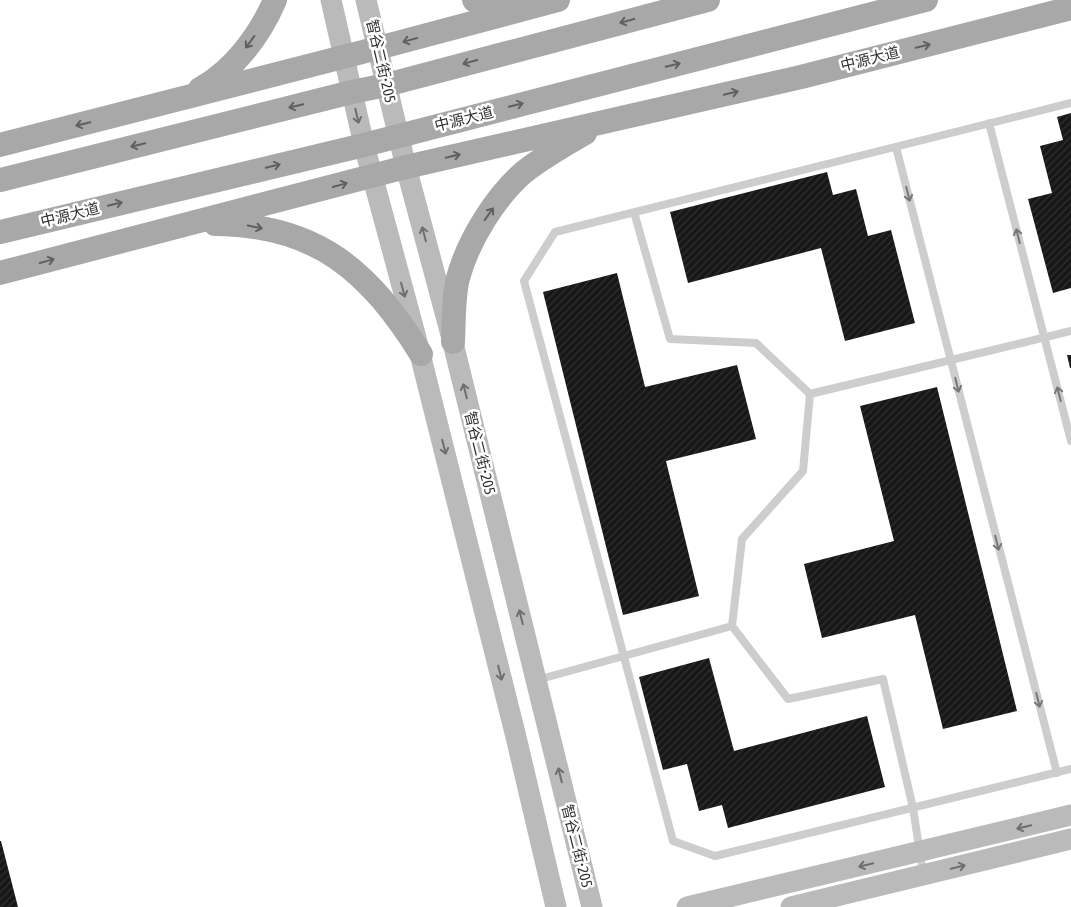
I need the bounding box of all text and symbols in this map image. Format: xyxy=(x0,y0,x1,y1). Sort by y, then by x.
street label: 智谷二街•205 xyxy=(364,17,399,104)
one-way arrow xyxy=(620,17,636,26)
one-way arrow xyxy=(245,35,256,48)
one-way arrow xyxy=(402,36,418,45)
one-way arrow xyxy=(914,40,930,50)
street label: 中源大道 xyxy=(839,43,901,74)
one-way arrow xyxy=(463,58,479,68)
one-way arrow xyxy=(665,60,681,69)
one-way arrow xyxy=(723,88,739,97)
one-way arrow xyxy=(507,100,523,110)
one-way arrow xyxy=(288,102,304,111)
street label: 中源大道 xyxy=(433,103,495,134)
one-way arrow xyxy=(353,107,362,123)
one-way arrow xyxy=(75,120,91,129)
one-way arrow xyxy=(130,141,146,150)
one-way arrow xyxy=(445,151,461,160)
one-way arrow xyxy=(265,161,281,170)
one-way arrow xyxy=(332,179,348,189)
one-way arrow xyxy=(904,186,913,202)
street label: 中源大道 xyxy=(39,199,101,230)
one-way arrow xyxy=(107,199,123,208)
one-way arrow xyxy=(484,207,494,221)
one-way arrow xyxy=(246,223,262,232)
one-way arrow xyxy=(419,226,428,242)
one-way arrow xyxy=(1013,229,1023,245)
one-way arrow xyxy=(39,255,55,265)
one-way arrow xyxy=(399,281,409,297)
one-way arrow xyxy=(953,377,962,393)
one-way arrow xyxy=(460,384,469,400)
one-way arrow xyxy=(1054,386,1063,402)
street label: 智谷二街•205 xyxy=(462,410,499,496)
one-way arrow xyxy=(439,439,449,455)
one-way arrow xyxy=(993,534,1002,550)
one-way arrow xyxy=(516,609,525,625)
one-way arrow xyxy=(495,664,505,680)
one-way arrow xyxy=(1034,692,1043,708)
one-way arrow xyxy=(555,767,564,783)
street label: 智谷二街•205 xyxy=(559,803,596,889)
one-way arrow xyxy=(1016,823,1032,832)
one-way arrow xyxy=(858,861,874,870)
one-way arrow xyxy=(949,862,965,871)

